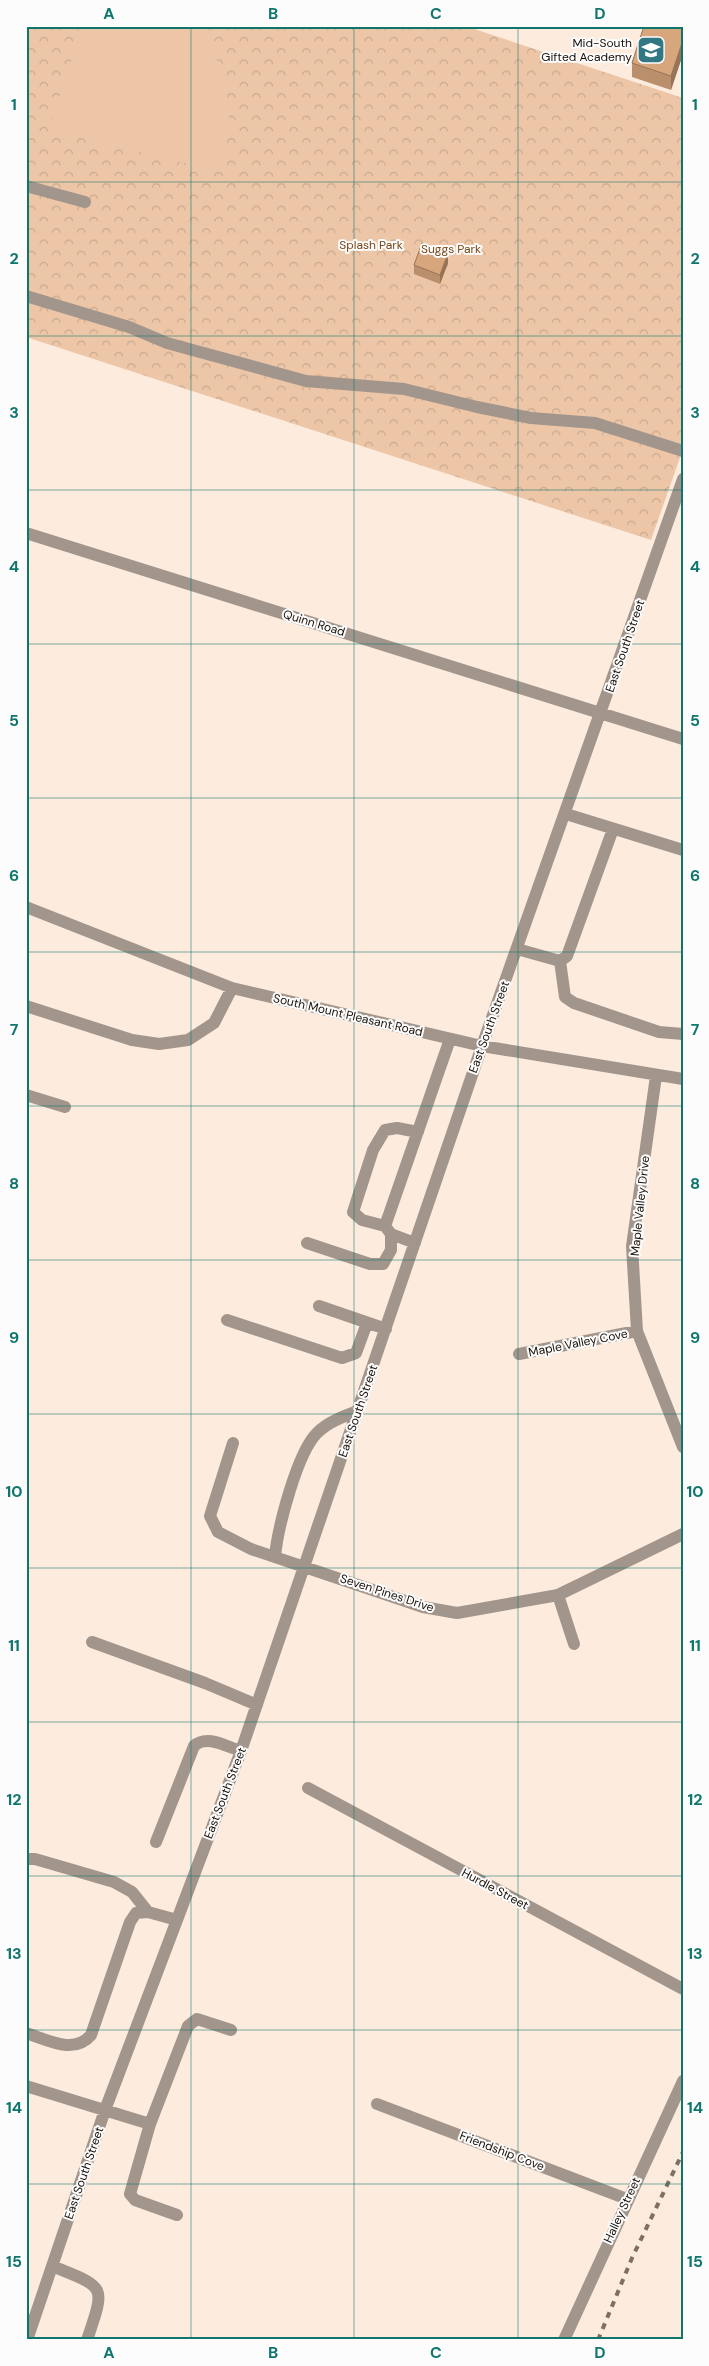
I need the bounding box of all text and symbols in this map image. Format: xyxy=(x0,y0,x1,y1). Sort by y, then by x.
text: A xyxy=(103,3,115,24)
text: B xyxy=(268,3,278,24)
text: C xyxy=(430,3,442,24)
text: D xyxy=(594,3,606,24)
place label: Mid-South Gifted Academy xyxy=(541,35,632,65)
school or university icon: Mid-South Gifted Academy xyxy=(636,35,666,65)
text: 1 xyxy=(11,94,17,115)
text: 1 xyxy=(692,94,698,115)
park label: Splash Park xyxy=(339,237,403,253)
park label: Suggs Park xyxy=(421,241,481,257)
text: 2 xyxy=(9,248,19,269)
text: 2 xyxy=(690,248,700,269)
text: 3 xyxy=(9,402,19,423)
text: 3 xyxy=(690,402,700,423)
text: 4 xyxy=(9,556,19,577)
text: 4 xyxy=(690,556,700,577)
street label: East South Street xyxy=(602,597,648,694)
street label: Quinn Road xyxy=(281,606,347,640)
text: 5 xyxy=(9,710,19,731)
text: 5 xyxy=(690,710,700,731)
text: 6 xyxy=(9,865,19,886)
text: 6 xyxy=(690,865,700,886)
street label: East South Street xyxy=(465,979,513,1075)
street label: South Mount Pleasant Road xyxy=(272,990,424,1040)
text: 7 xyxy=(10,1019,19,1040)
text: 7 xyxy=(691,1019,700,1040)
street label: Maple Valley Drive xyxy=(627,1155,653,1257)
text: 8 xyxy=(9,1173,19,1194)
text: 8 xyxy=(690,1173,700,1194)
street label: Maple Valley Cove xyxy=(527,1326,629,1360)
text: 9 xyxy=(9,1327,19,1348)
text: 9 xyxy=(690,1327,700,1348)
street label: East South Street xyxy=(335,1362,381,1459)
text: 10 xyxy=(5,1481,23,1502)
text: 10 xyxy=(686,1481,704,1502)
street label: Seven Pines Drive xyxy=(338,1570,436,1616)
text: 11 xyxy=(8,1635,20,1656)
text: 11 xyxy=(689,1635,701,1656)
street label: East South Street xyxy=(200,1745,250,1841)
text: 12 xyxy=(6,1789,22,1810)
text: 12 xyxy=(687,1789,703,1810)
street label: Hurdle Street xyxy=(459,1865,531,1913)
text: 13 xyxy=(6,1943,22,1964)
text: 13 xyxy=(687,1943,703,1964)
text: 14 xyxy=(6,2097,22,2118)
text: 14 xyxy=(687,2097,703,2118)
street label: East South Street xyxy=(61,2124,107,2221)
street label: Friendship Cove xyxy=(457,2127,547,2175)
street label: Halley Street xyxy=(600,2174,644,2245)
text: 15 xyxy=(6,2251,22,2272)
text: 15 xyxy=(687,2251,703,2272)
text: A xyxy=(103,2342,115,2363)
text: B xyxy=(268,2342,278,2363)
text: C xyxy=(430,2342,442,2363)
text: D xyxy=(594,2342,606,2363)

